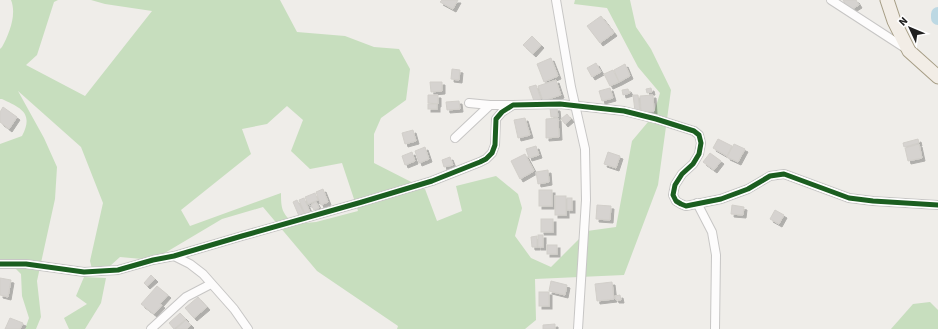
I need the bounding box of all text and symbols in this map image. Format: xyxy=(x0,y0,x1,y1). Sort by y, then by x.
north arrow xyxy=(890,8,930,48)
text: N xyxy=(895,14,911,29)

